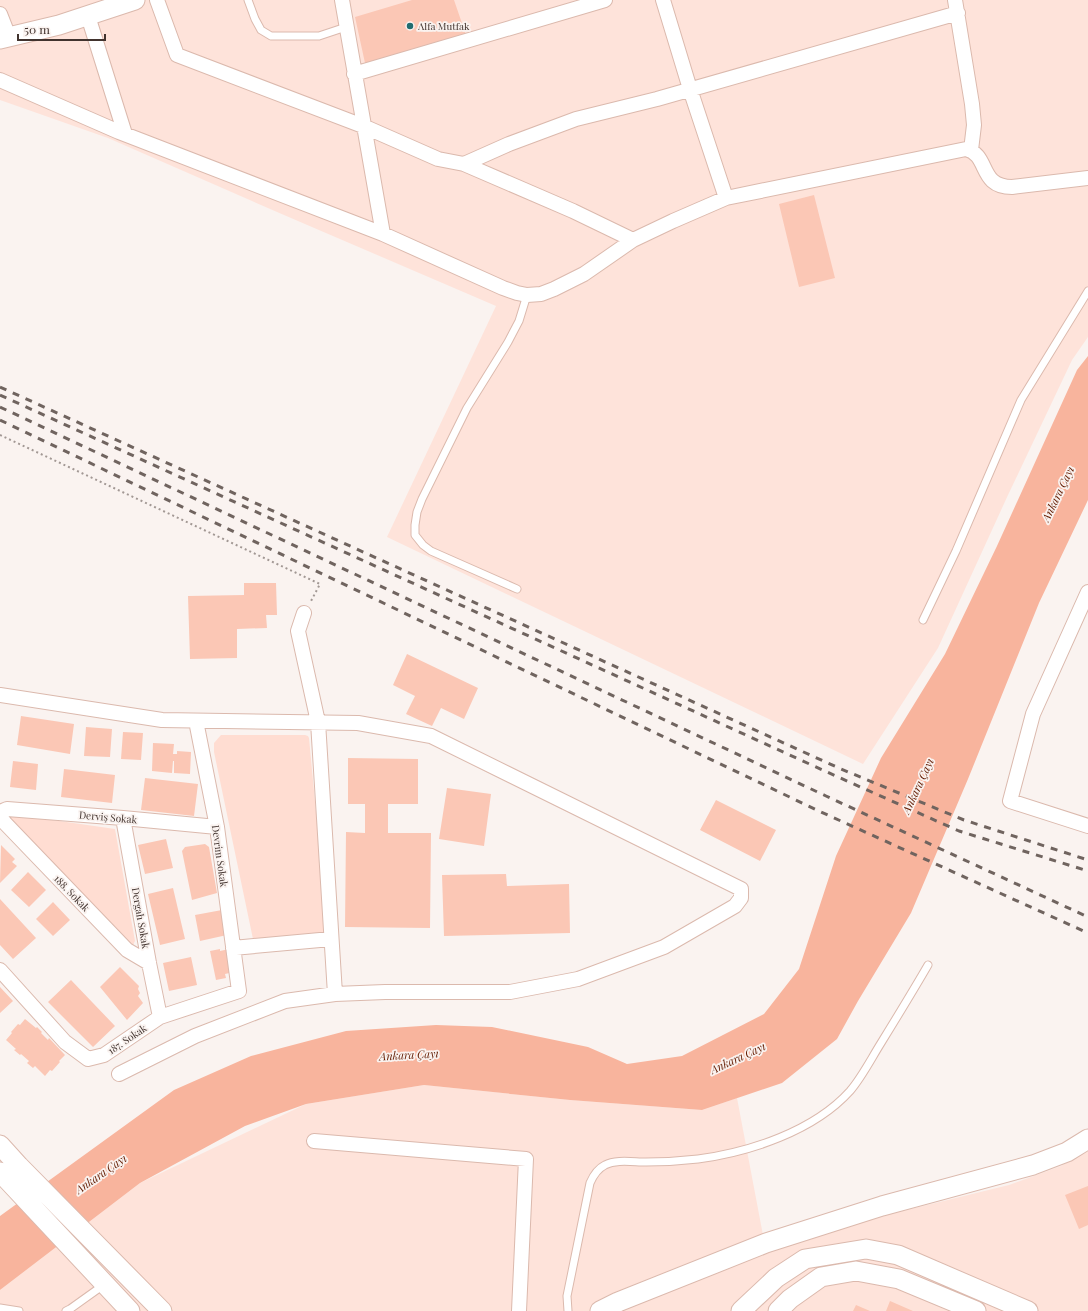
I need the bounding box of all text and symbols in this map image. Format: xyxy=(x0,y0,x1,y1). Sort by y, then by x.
scale bar xyxy=(18,16,105,42)
place label: Alfa Mutfak xyxy=(417,19,470,33)
text: 50 m xyxy=(24,21,50,37)
marker: Alfa Mutfak xyxy=(405,21,415,31)
water label: Ankara Çayı xyxy=(1037,464,1077,525)
water label: Ankara Çayı xyxy=(898,756,937,817)
street label: Derviş Sokak xyxy=(78,807,138,827)
street label: Devrim Sokak xyxy=(209,824,231,888)
street label: 188. Sokak xyxy=(51,872,93,915)
street label: Dergah Sokak xyxy=(129,886,153,950)
street label: 187. Sokak xyxy=(105,1021,150,1057)
water label: Ankara Çayı xyxy=(707,1038,768,1077)
water label: Ankara Çayı xyxy=(378,1045,439,1064)
water label: Ankara Çayı xyxy=(71,1150,129,1197)

